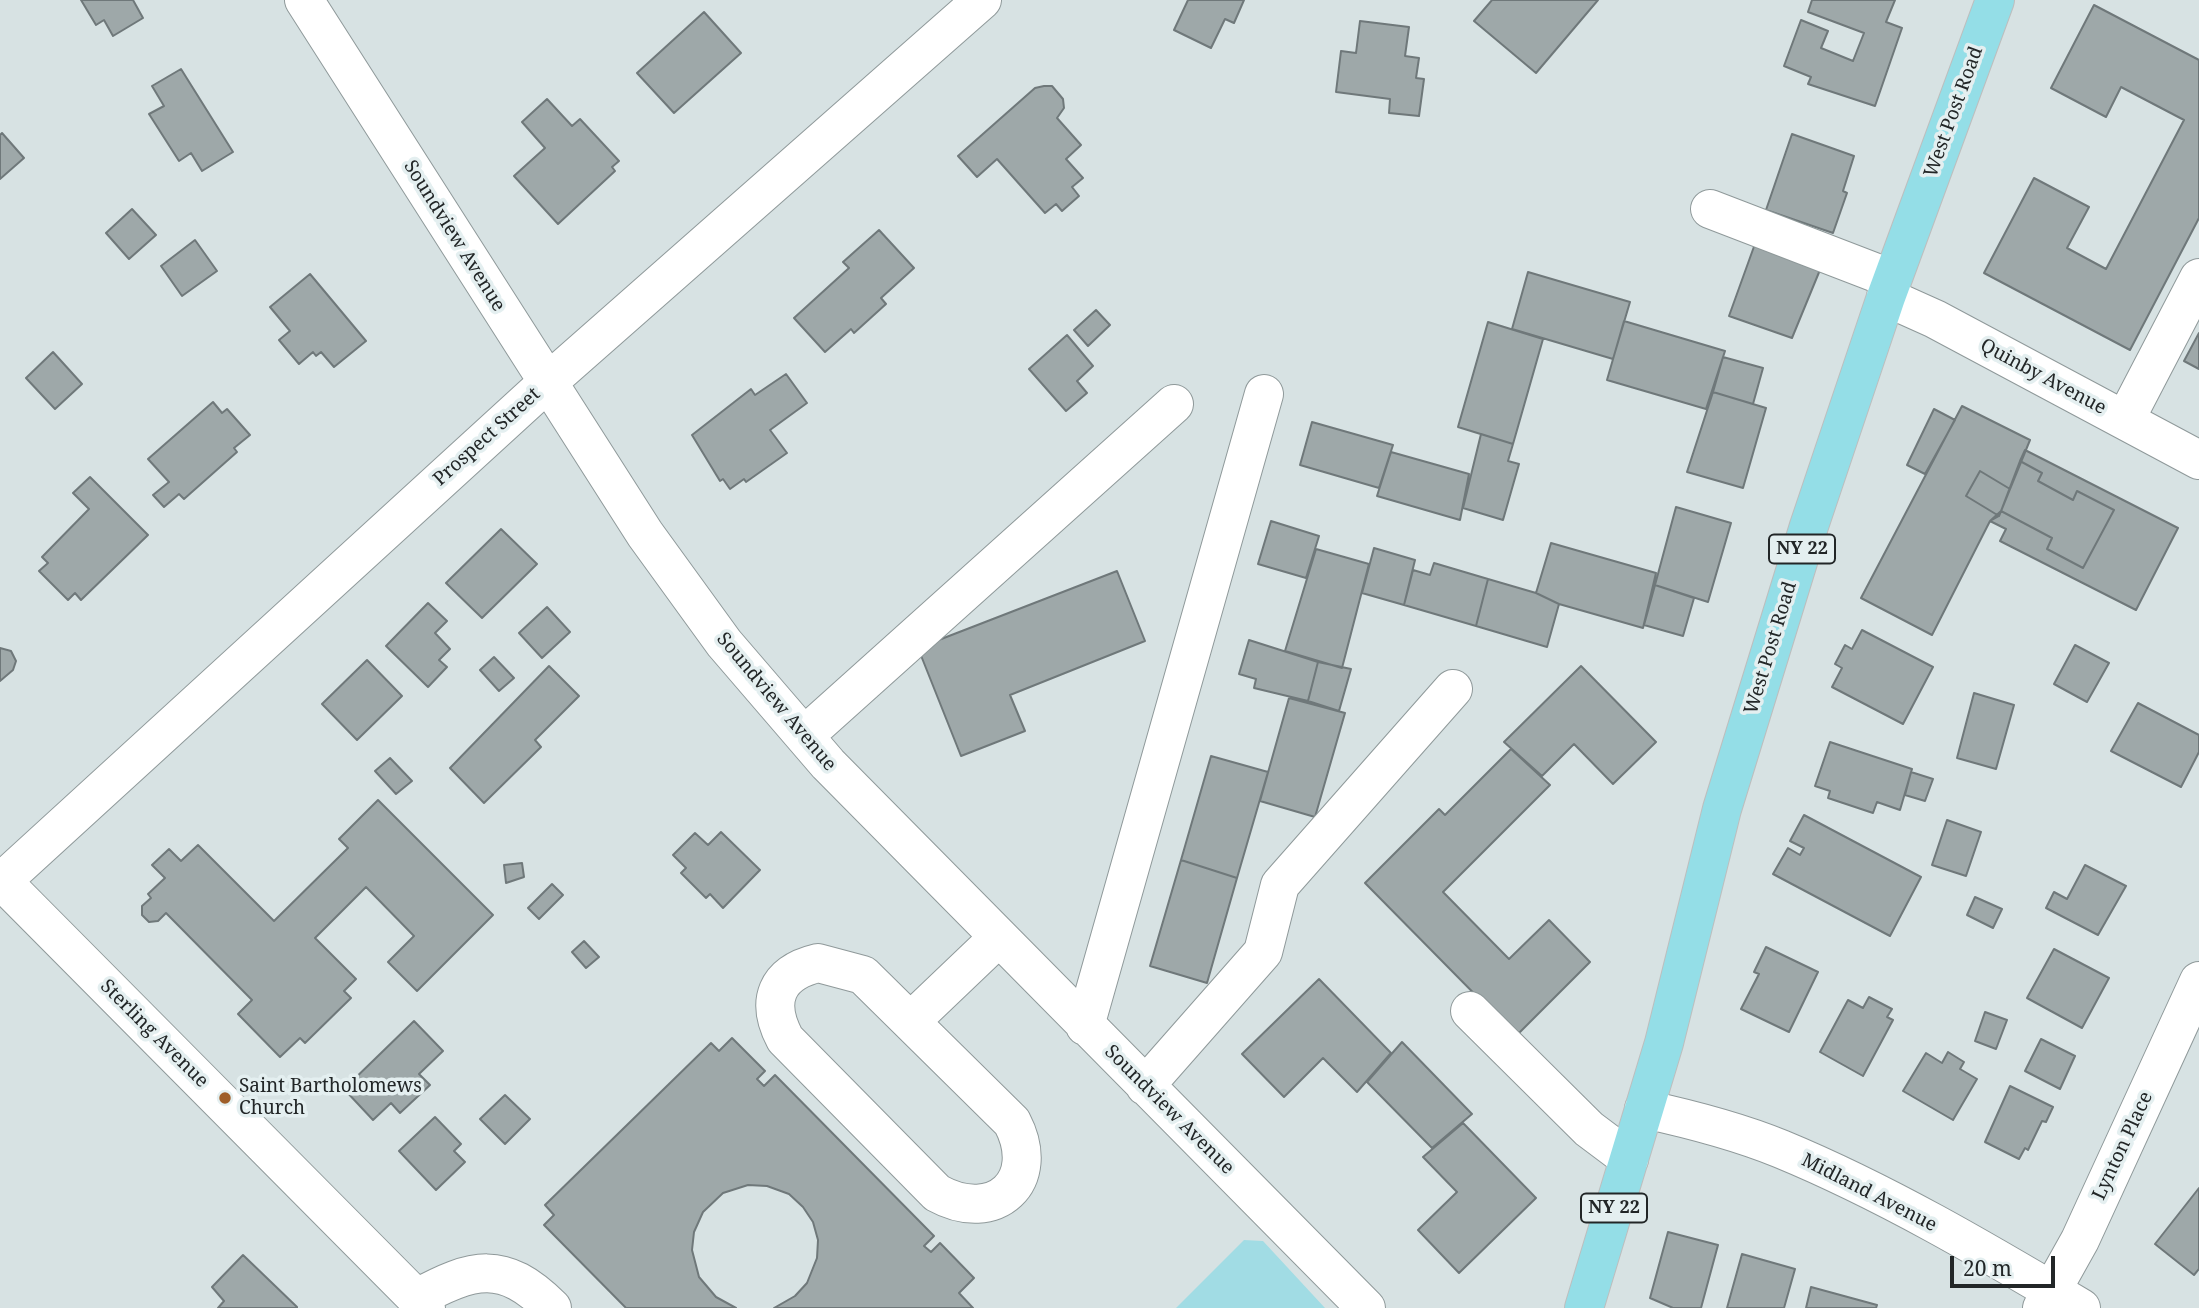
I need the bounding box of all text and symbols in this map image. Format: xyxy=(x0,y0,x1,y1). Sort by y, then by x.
street label: West Post Road xyxy=(1920,43,1988,181)
street label: Soundview Avenue xyxy=(398,156,510,316)
street label: Quinby Avenue xyxy=(1976,334,2110,420)
street label: Prospect Street xyxy=(429,383,545,491)
road number: NY 22 xyxy=(1769,534,1835,564)
street label: West Post Road xyxy=(1740,579,1802,717)
street label: Soundview Avenue xyxy=(711,628,841,776)
street label: Sterling Avenue xyxy=(95,975,213,1093)
street label: Soundview Avenue xyxy=(1100,1041,1238,1179)
place label: Saint Bartholomews Church xyxy=(239,1076,422,1120)
street label: Lynton Place xyxy=(2088,1088,2158,1204)
marker: Saint Bartholomews Church xyxy=(217,1090,233,1106)
street label: Midland Avenue xyxy=(1797,1149,1941,1237)
road number: NY 22 xyxy=(1581,1194,1647,1223)
scale bar xyxy=(1954,1242,2059,1286)
text: 20 m xyxy=(1963,1254,2012,1282)

